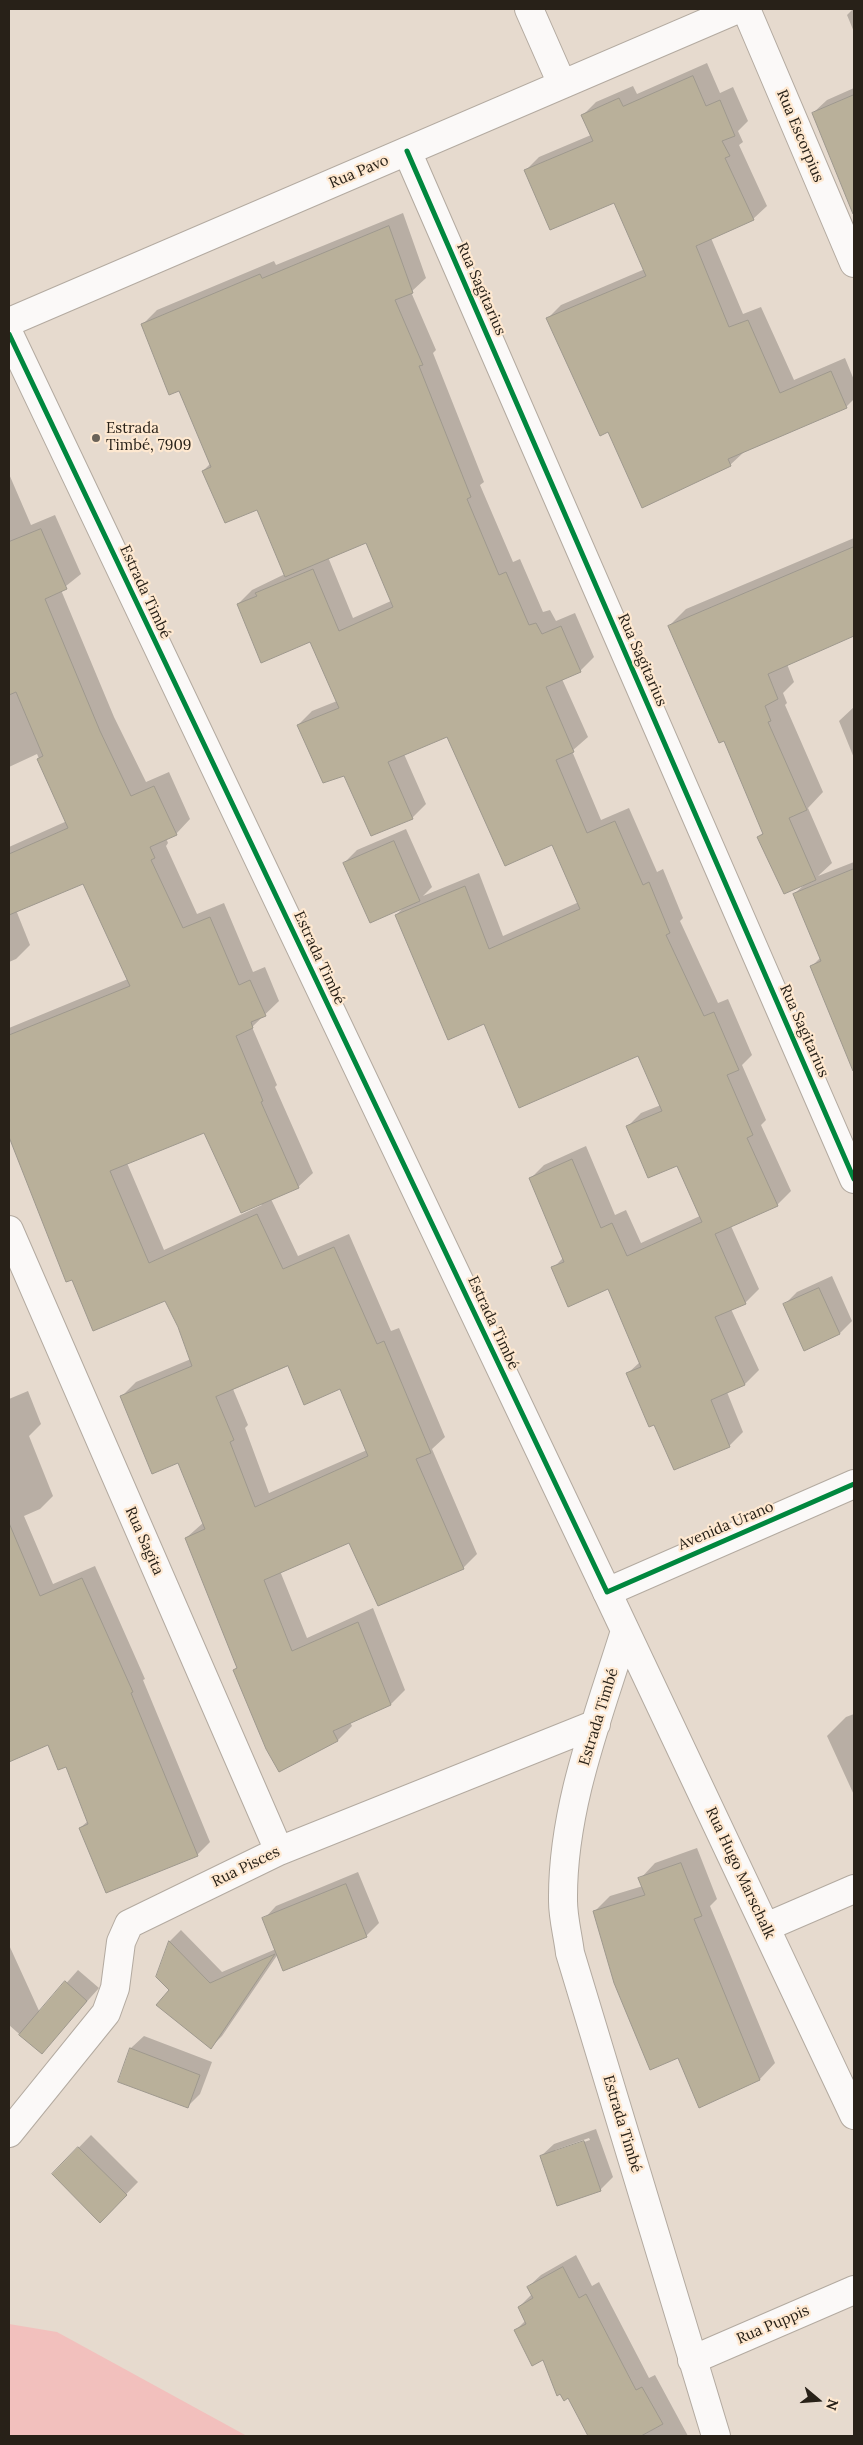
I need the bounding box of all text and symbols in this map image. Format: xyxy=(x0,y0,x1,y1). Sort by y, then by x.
street label: Rua Escorpius xyxy=(772,87,828,185)
street label: Rua Pavo xyxy=(327,151,391,193)
street label: Rua Sagitarius xyxy=(453,240,509,338)
place label: Estrada Timbé, 7909 xyxy=(106,420,191,455)
marker: Estrada Timbé, 7909 xyxy=(90,432,102,444)
street label: Estrada Timbé xyxy=(116,542,174,642)
street label: Rua Sagitarius xyxy=(614,611,670,709)
street label: Estrada Timbé xyxy=(290,908,348,1008)
street label: Rua Sagitarius xyxy=(776,982,832,1080)
street label: Estrada Timbé xyxy=(464,1273,522,1373)
street label: Avenida Urano xyxy=(676,1498,776,1554)
street label: Rua Sagita xyxy=(121,1504,167,1578)
street label: Estrada Timbé xyxy=(576,1666,622,1768)
street label: Rua Hugo Marschalk xyxy=(702,1804,778,1942)
street label: Rua Pisces xyxy=(209,1843,283,1891)
street label: Estrada Timbé xyxy=(599,2073,645,2175)
street label: Rua Puppis xyxy=(734,2302,812,2348)
north arrow xyxy=(793,2375,843,2425)
text: N xyxy=(822,2397,843,2413)

